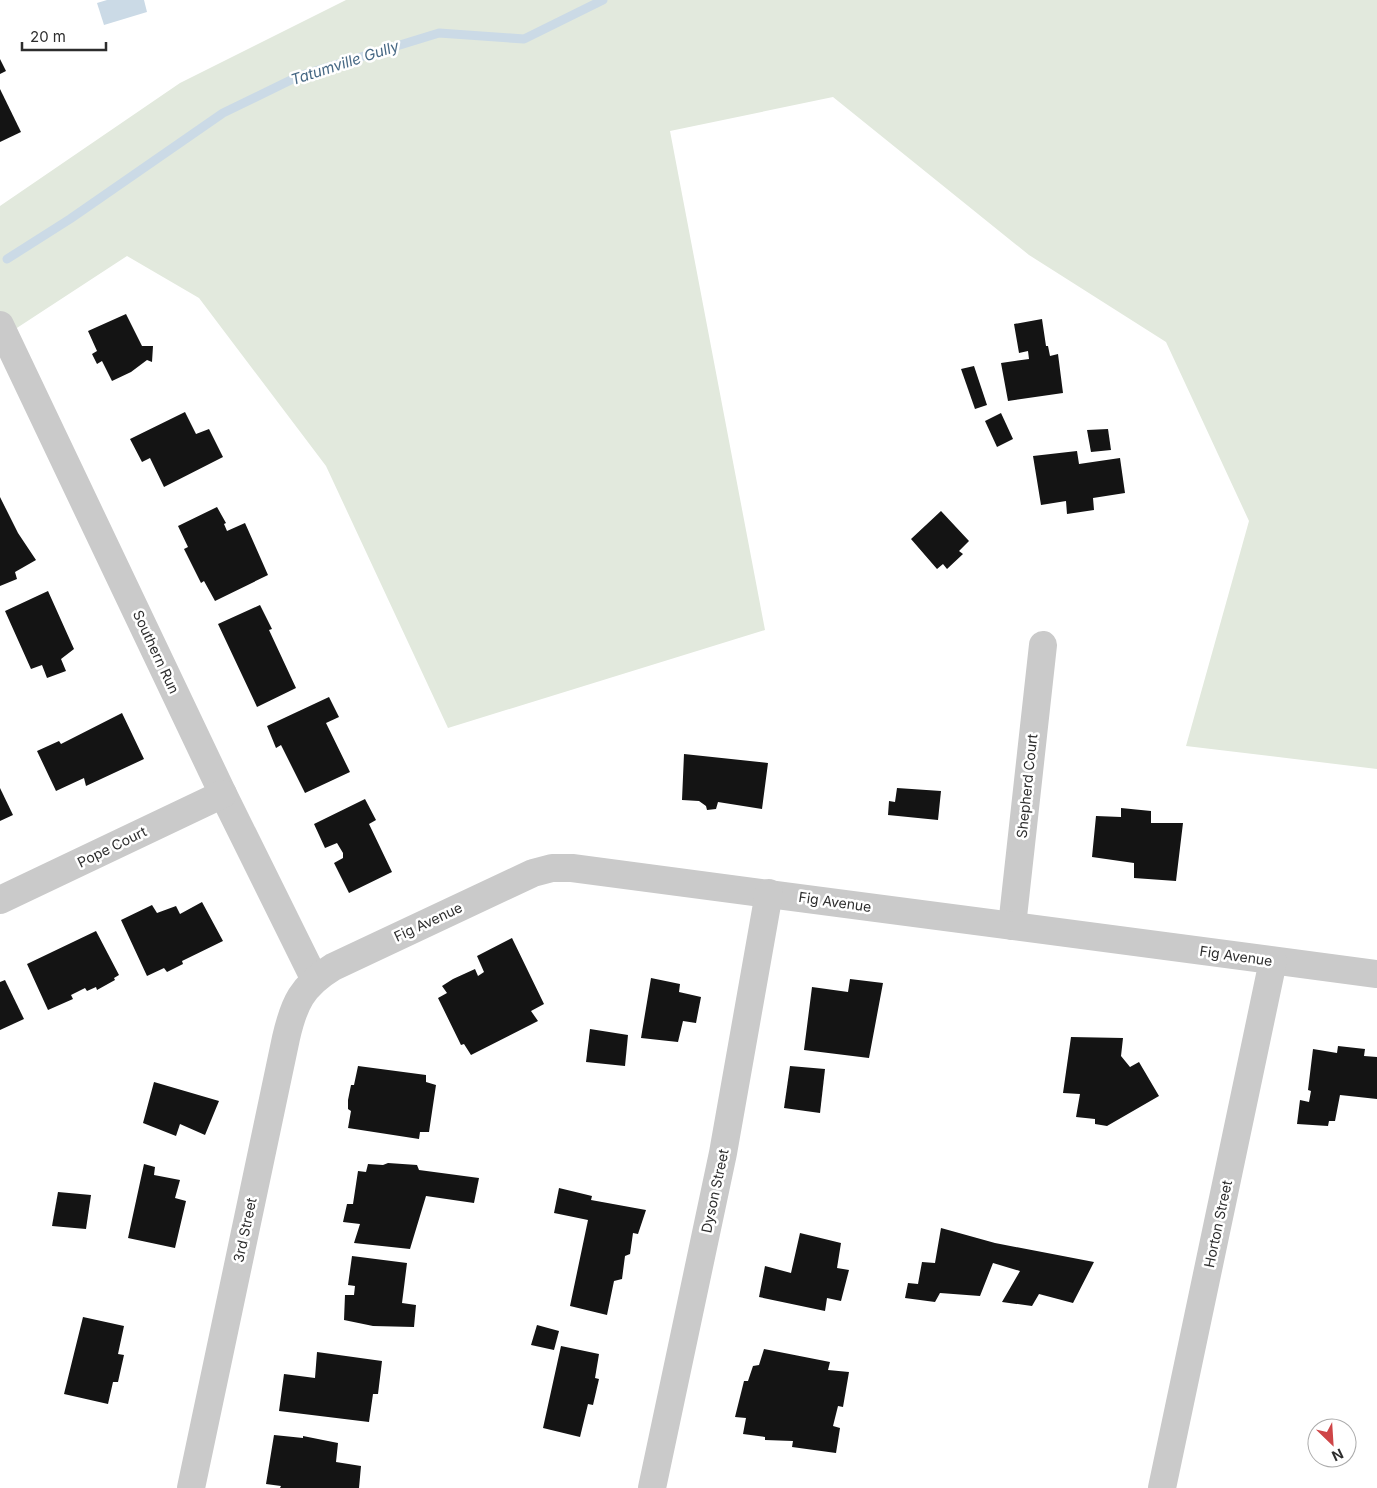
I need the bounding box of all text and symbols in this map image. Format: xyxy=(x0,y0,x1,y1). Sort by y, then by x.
scale bar xyxy=(22,20,106,52)
text: 20 m xyxy=(30,27,66,46)
water label: Tatumville Gully xyxy=(288,36,402,89)
street label: Southern Run xyxy=(130,607,183,696)
street label: Shepherd Court xyxy=(1013,732,1040,839)
street label: Pope Court xyxy=(74,822,150,871)
street label: Fig Avenue xyxy=(798,888,873,915)
street label: Fig Avenue xyxy=(391,898,465,945)
street label: Fig Avenue xyxy=(1199,942,1274,969)
street label: Dyson Street xyxy=(697,1147,732,1234)
street label: Horton Street xyxy=(1200,1178,1235,1269)
street label: 3rd Street xyxy=(229,1196,260,1264)
north arrow xyxy=(1307,1418,1357,1468)
text: N xyxy=(1329,1445,1346,1465)

